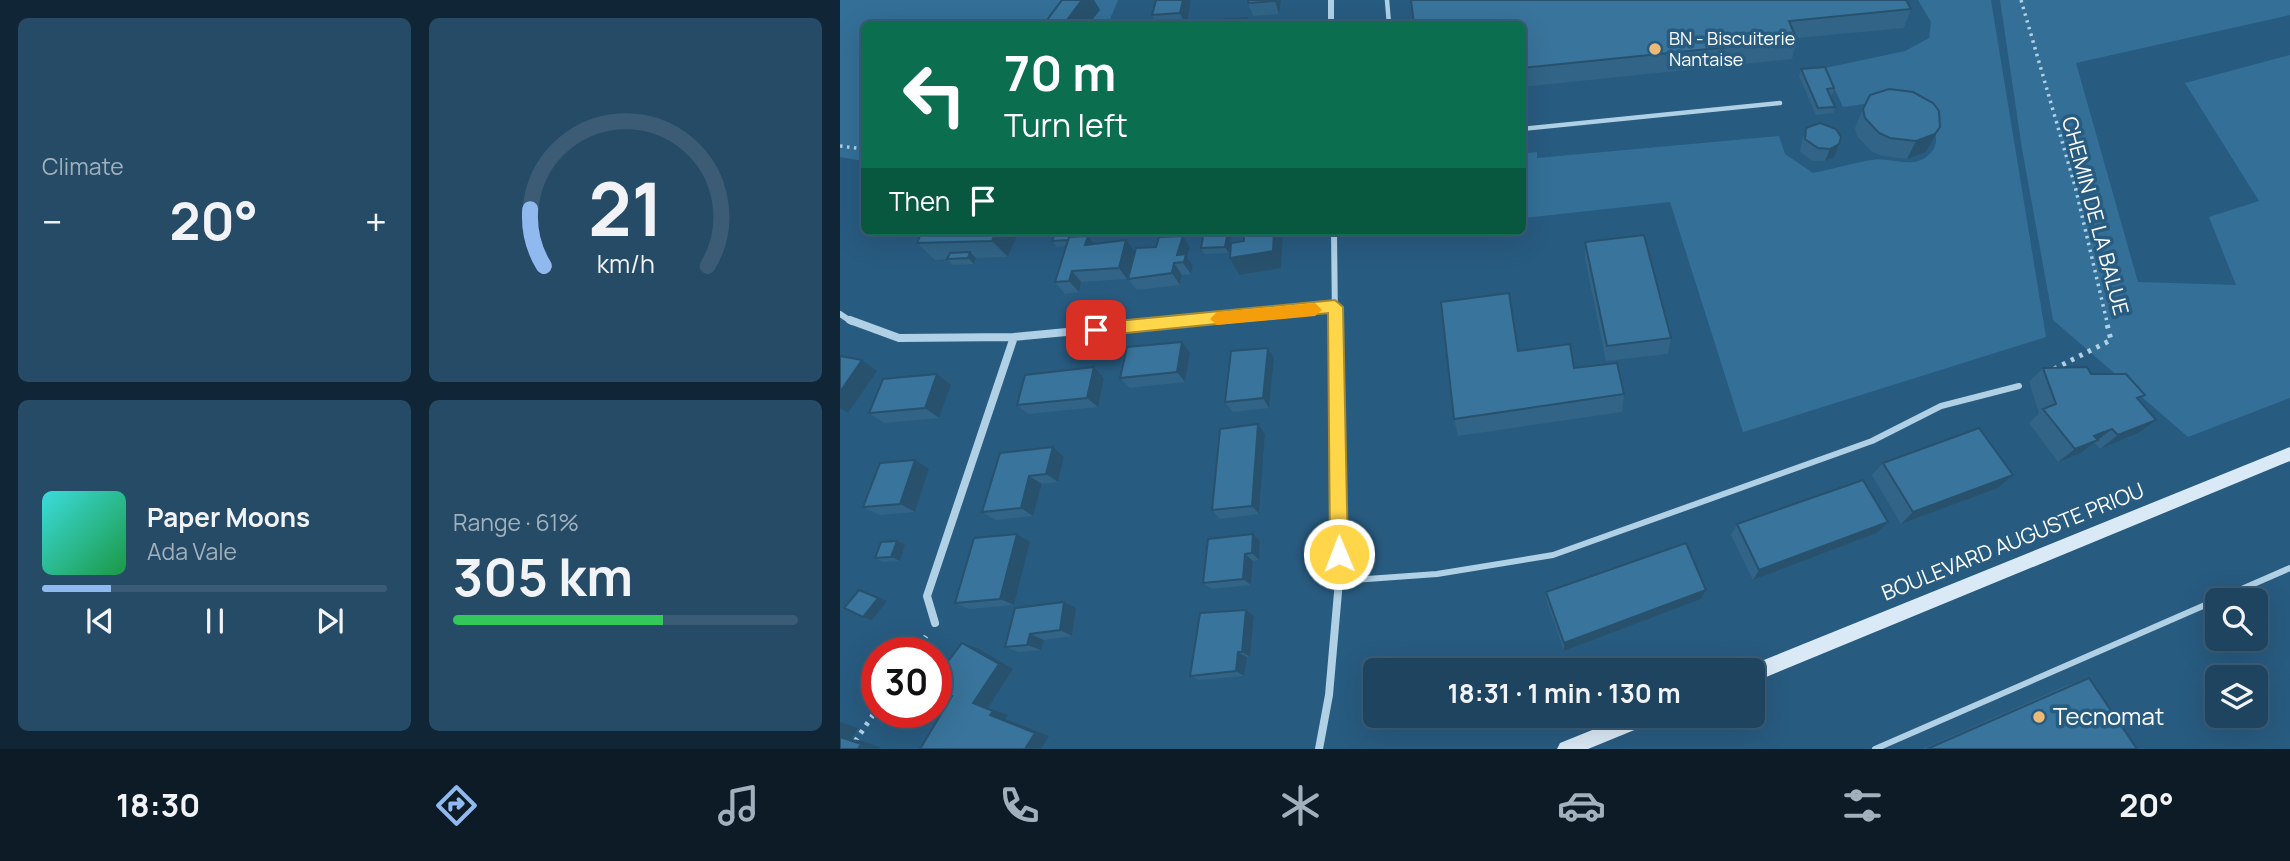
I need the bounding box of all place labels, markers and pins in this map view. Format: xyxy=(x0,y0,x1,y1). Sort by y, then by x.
place label: BN - Biscuiterie Nantaise xyxy=(1669,26,1795,71)
marker: BN - Biscuiterie Nantaise xyxy=(1647,41,1663,57)
pin xyxy=(1066,300,1126,360)
place label: Tecnomat xyxy=(2053,699,2164,732)
marker: Tecnomat xyxy=(2031,709,2047,725)

